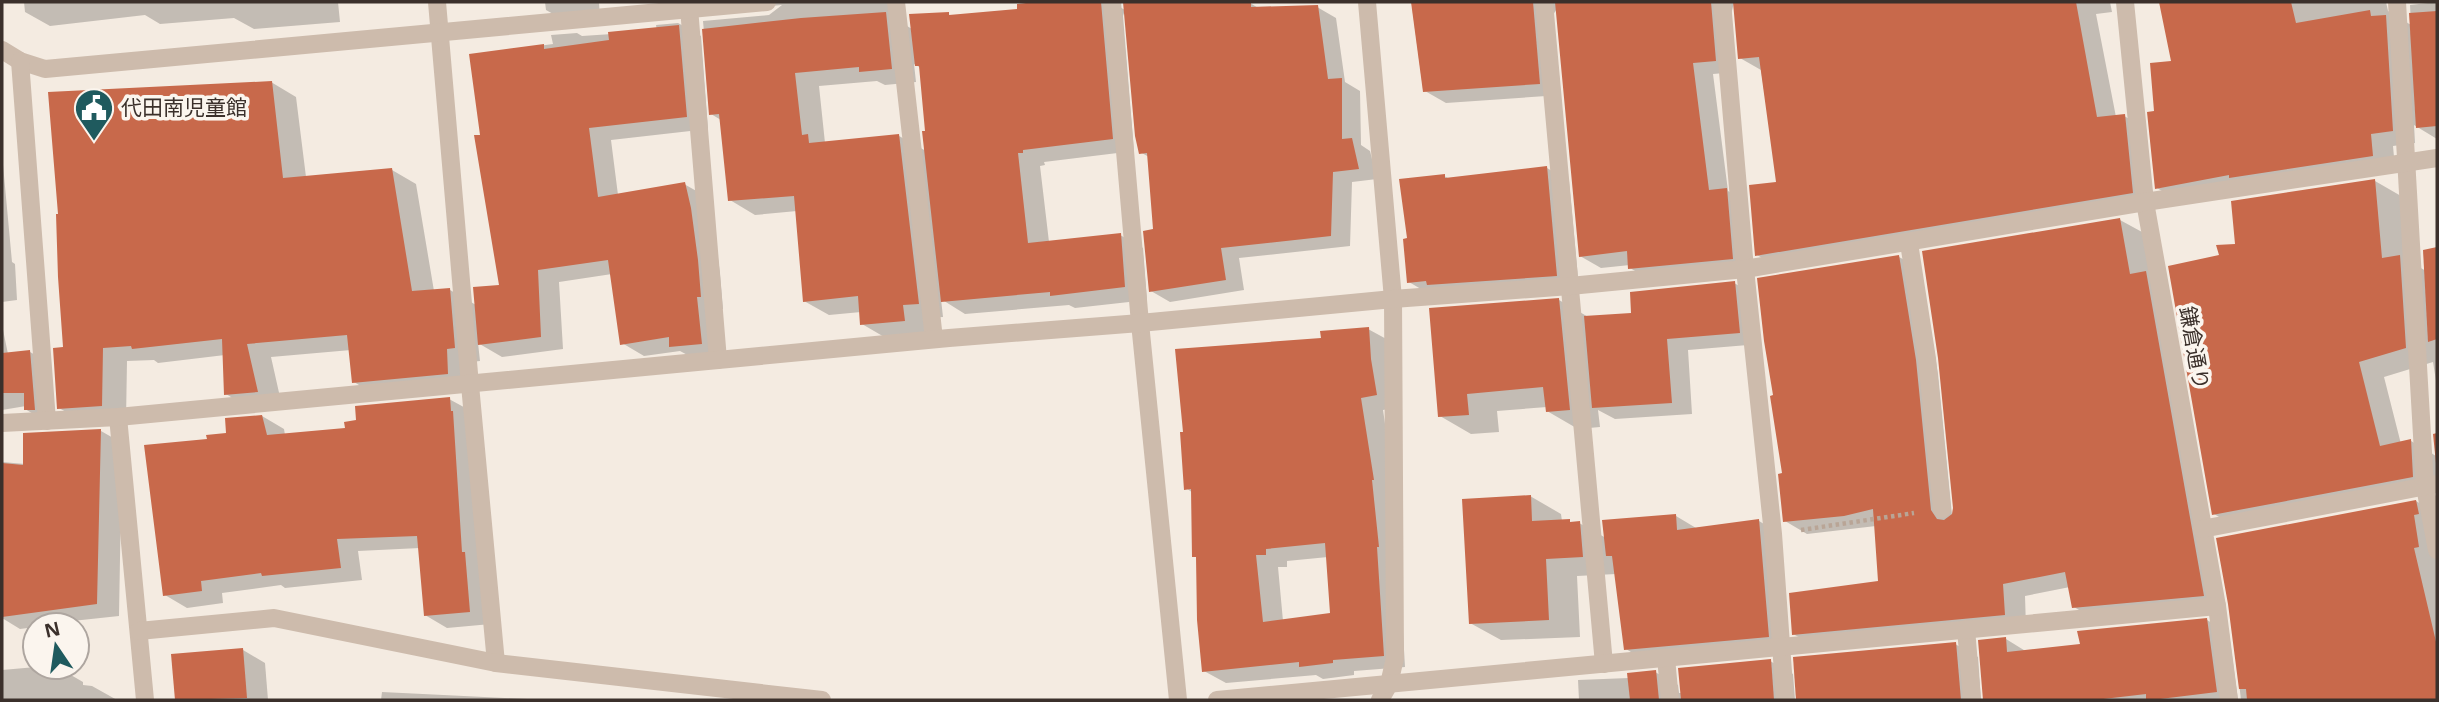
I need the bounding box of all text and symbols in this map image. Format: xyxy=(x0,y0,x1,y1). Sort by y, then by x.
public building icon: 代田南児童館 xyxy=(73,87,115,142)
place label: 代田南児童館 xyxy=(121,93,247,121)
street label: 鎌倉通り xyxy=(2174,304,2216,392)
north arrow xyxy=(21,611,91,681)
text: N xyxy=(42,615,63,644)

